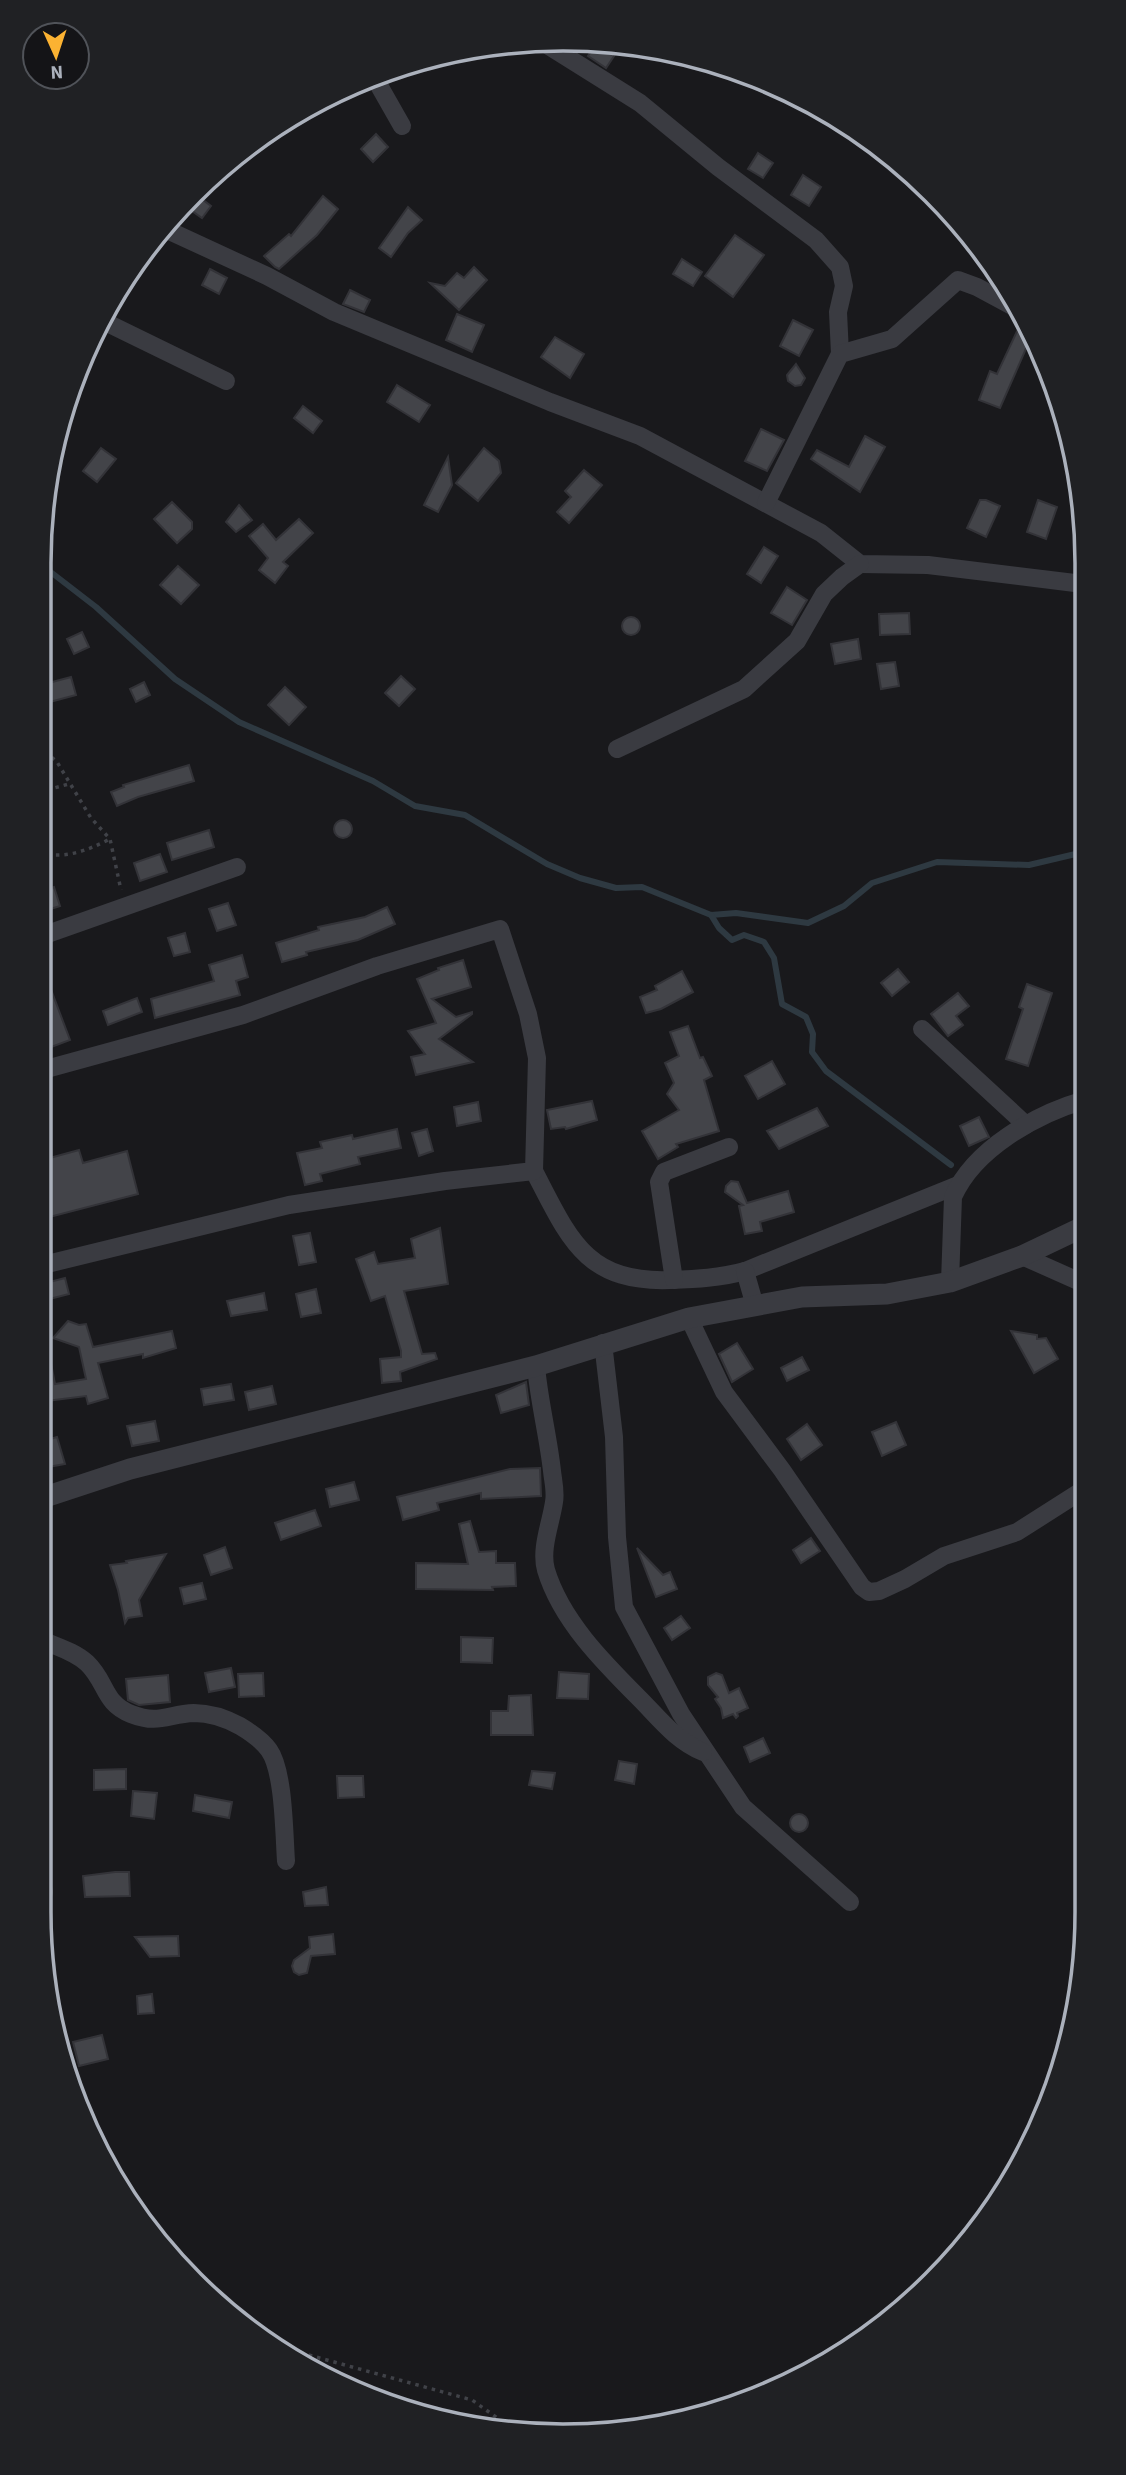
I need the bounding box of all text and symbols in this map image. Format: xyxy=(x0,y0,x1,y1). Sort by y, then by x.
north arrow xyxy=(21,21,91,91)
text: N xyxy=(50,58,64,85)

